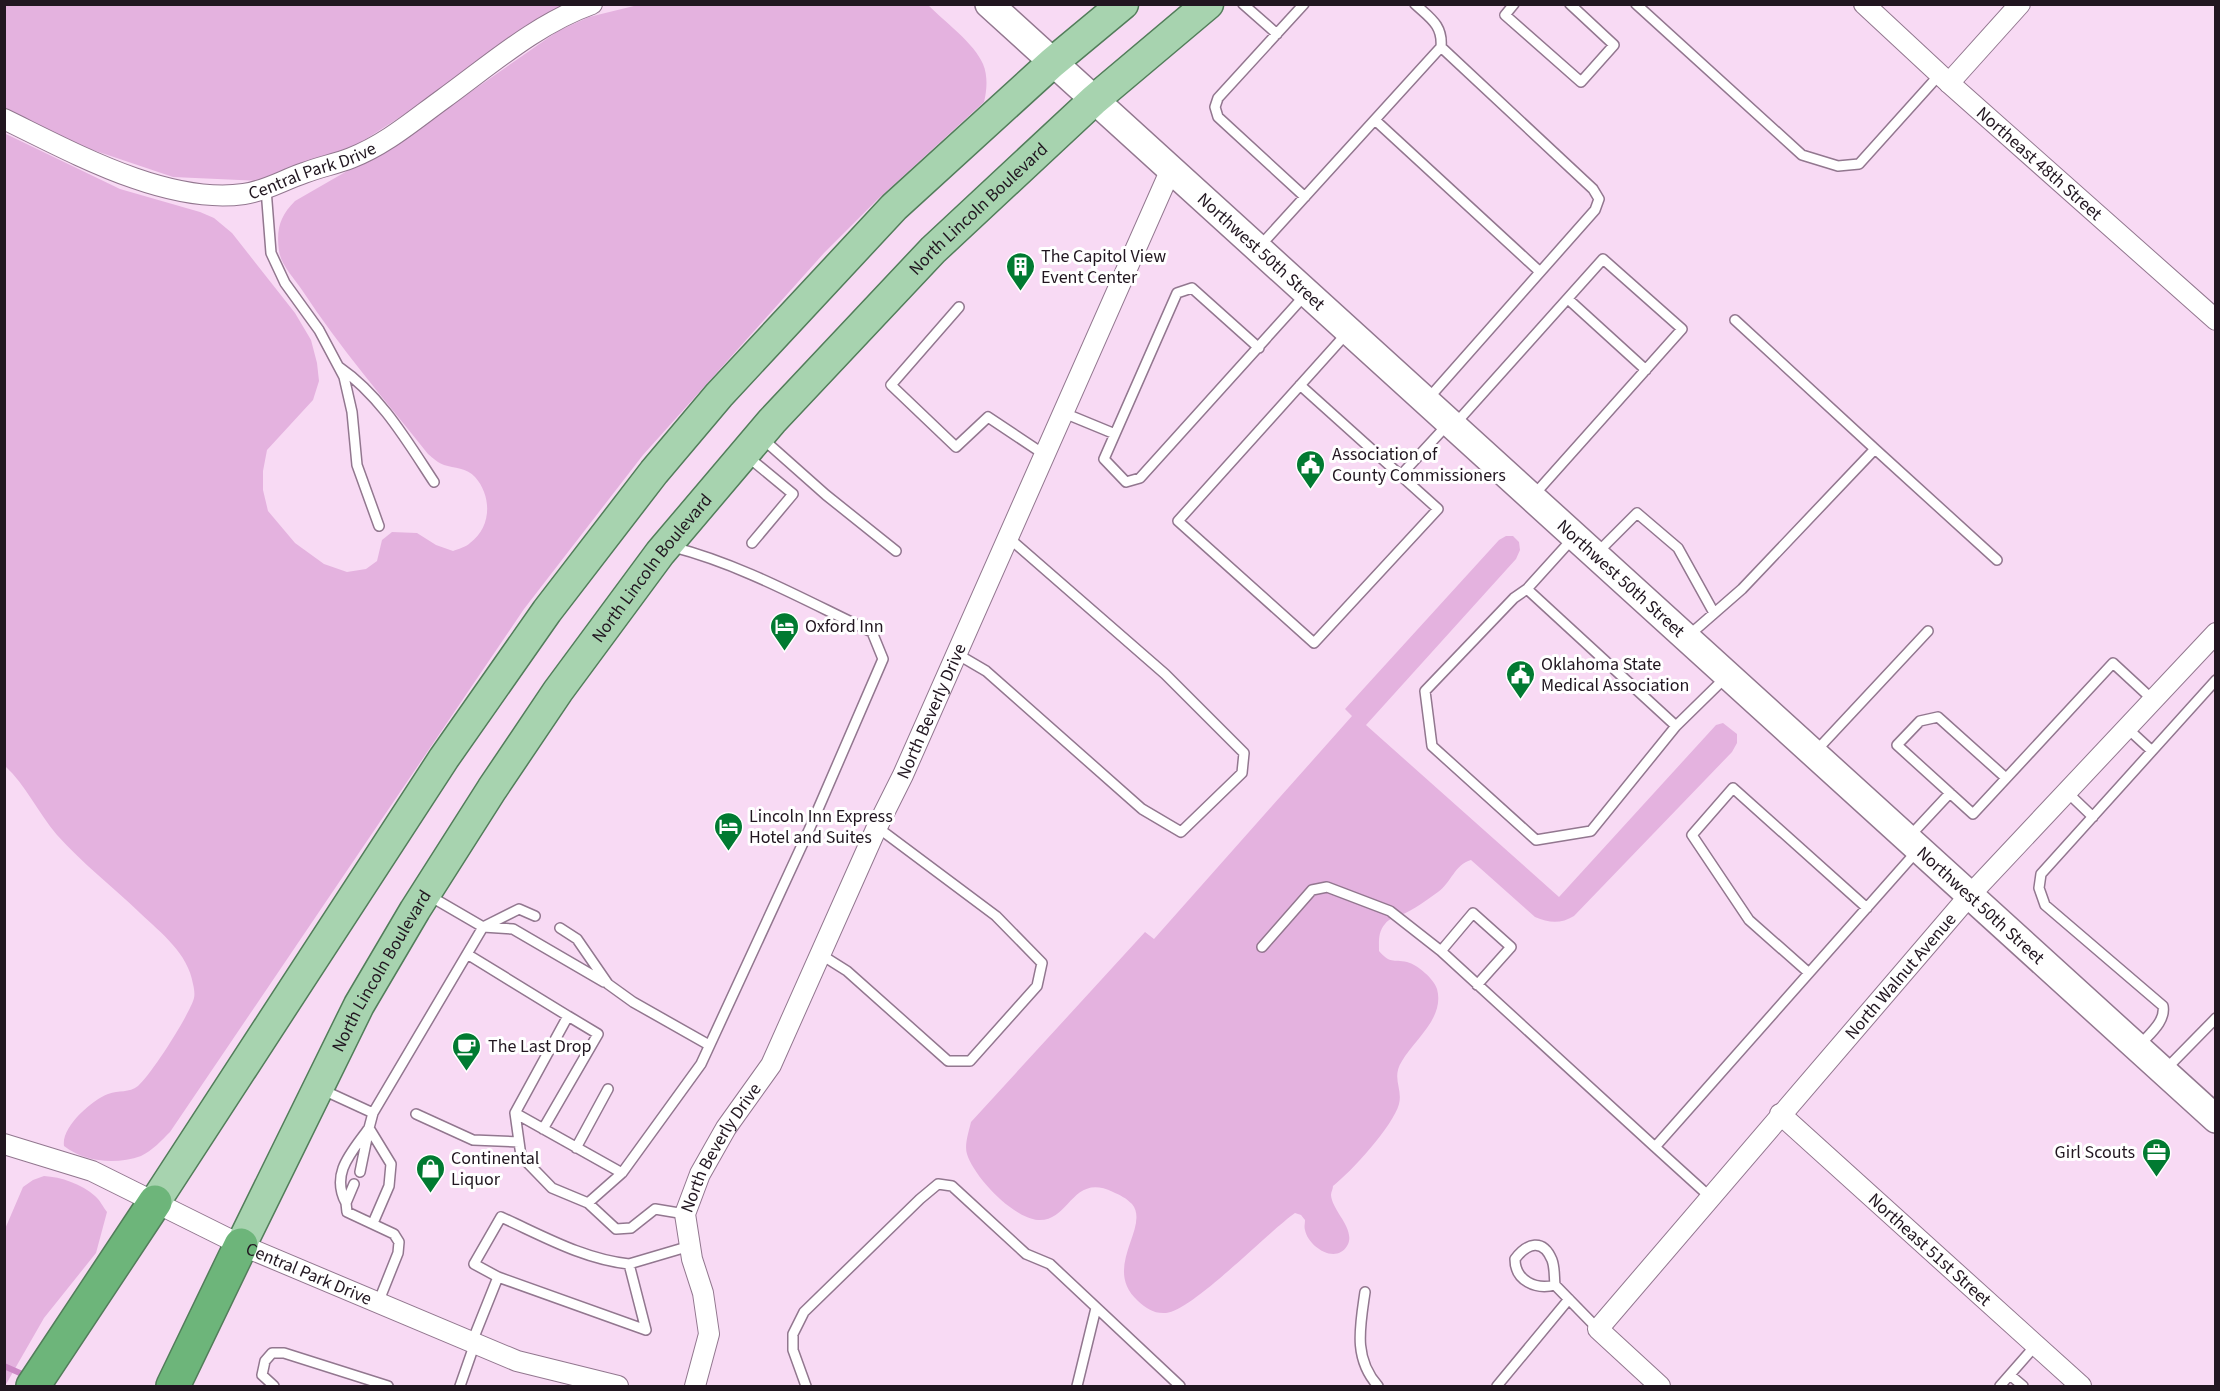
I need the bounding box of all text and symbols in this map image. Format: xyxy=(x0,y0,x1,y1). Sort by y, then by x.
street label: Northeast 48th Street xyxy=(1971,101,2108,226)
street label: Central Park Drive xyxy=(246,136,381,205)
street label: North Lincoln Boulevard xyxy=(903,137,1053,281)
street label: Northwest 50th Street xyxy=(1192,187,1331,316)
place label: The Capitol View Event Center xyxy=(1041,244,1166,290)
building icon: The Capitol View Event Center xyxy=(1004,250,1036,292)
place label: Association of County Commissioners xyxy=(1332,442,1506,488)
public building icon: Association of County Commissioners xyxy=(1295,448,1327,490)
street label: North Lincoln Boulevard xyxy=(586,488,718,648)
street label: Northwest 50th Street xyxy=(1552,514,1690,643)
hotel icon: Oxford Inn xyxy=(768,610,800,652)
place label: Oxford Inn xyxy=(805,614,884,639)
street label: North Beverly Drive xyxy=(890,639,972,783)
place label: Oklahoma State Medical Association xyxy=(1541,652,1689,698)
public building icon: Oklahoma State Medical Association xyxy=(1504,658,1536,700)
place label: Lincoln Inn Express Hotel and Suites xyxy=(749,804,893,850)
hotel icon: Lincoln Inn Express Hotel and Suites xyxy=(712,810,744,852)
street label: Northwest 50th Street xyxy=(1911,841,2050,970)
street label: North Lincoln Boulevard xyxy=(325,885,437,1056)
street label: North Walnut Avenue xyxy=(1839,907,1962,1045)
cafe icon: The Last Drop xyxy=(451,1030,483,1072)
place label: The Last Drop xyxy=(488,1034,592,1059)
street label: North Beverly Drive xyxy=(674,1078,767,1216)
office icon: Girl Scouts xyxy=(2140,1136,2172,1178)
place label: Girl Scouts xyxy=(2055,1140,2135,1165)
place label: Continental Liquor xyxy=(451,1146,539,1192)
shop icon: Continental Liquor xyxy=(414,1152,446,1194)
street label: Northeast 51st Street xyxy=(1863,1187,1997,1312)
street label: Central Park Drive xyxy=(242,1236,376,1311)

